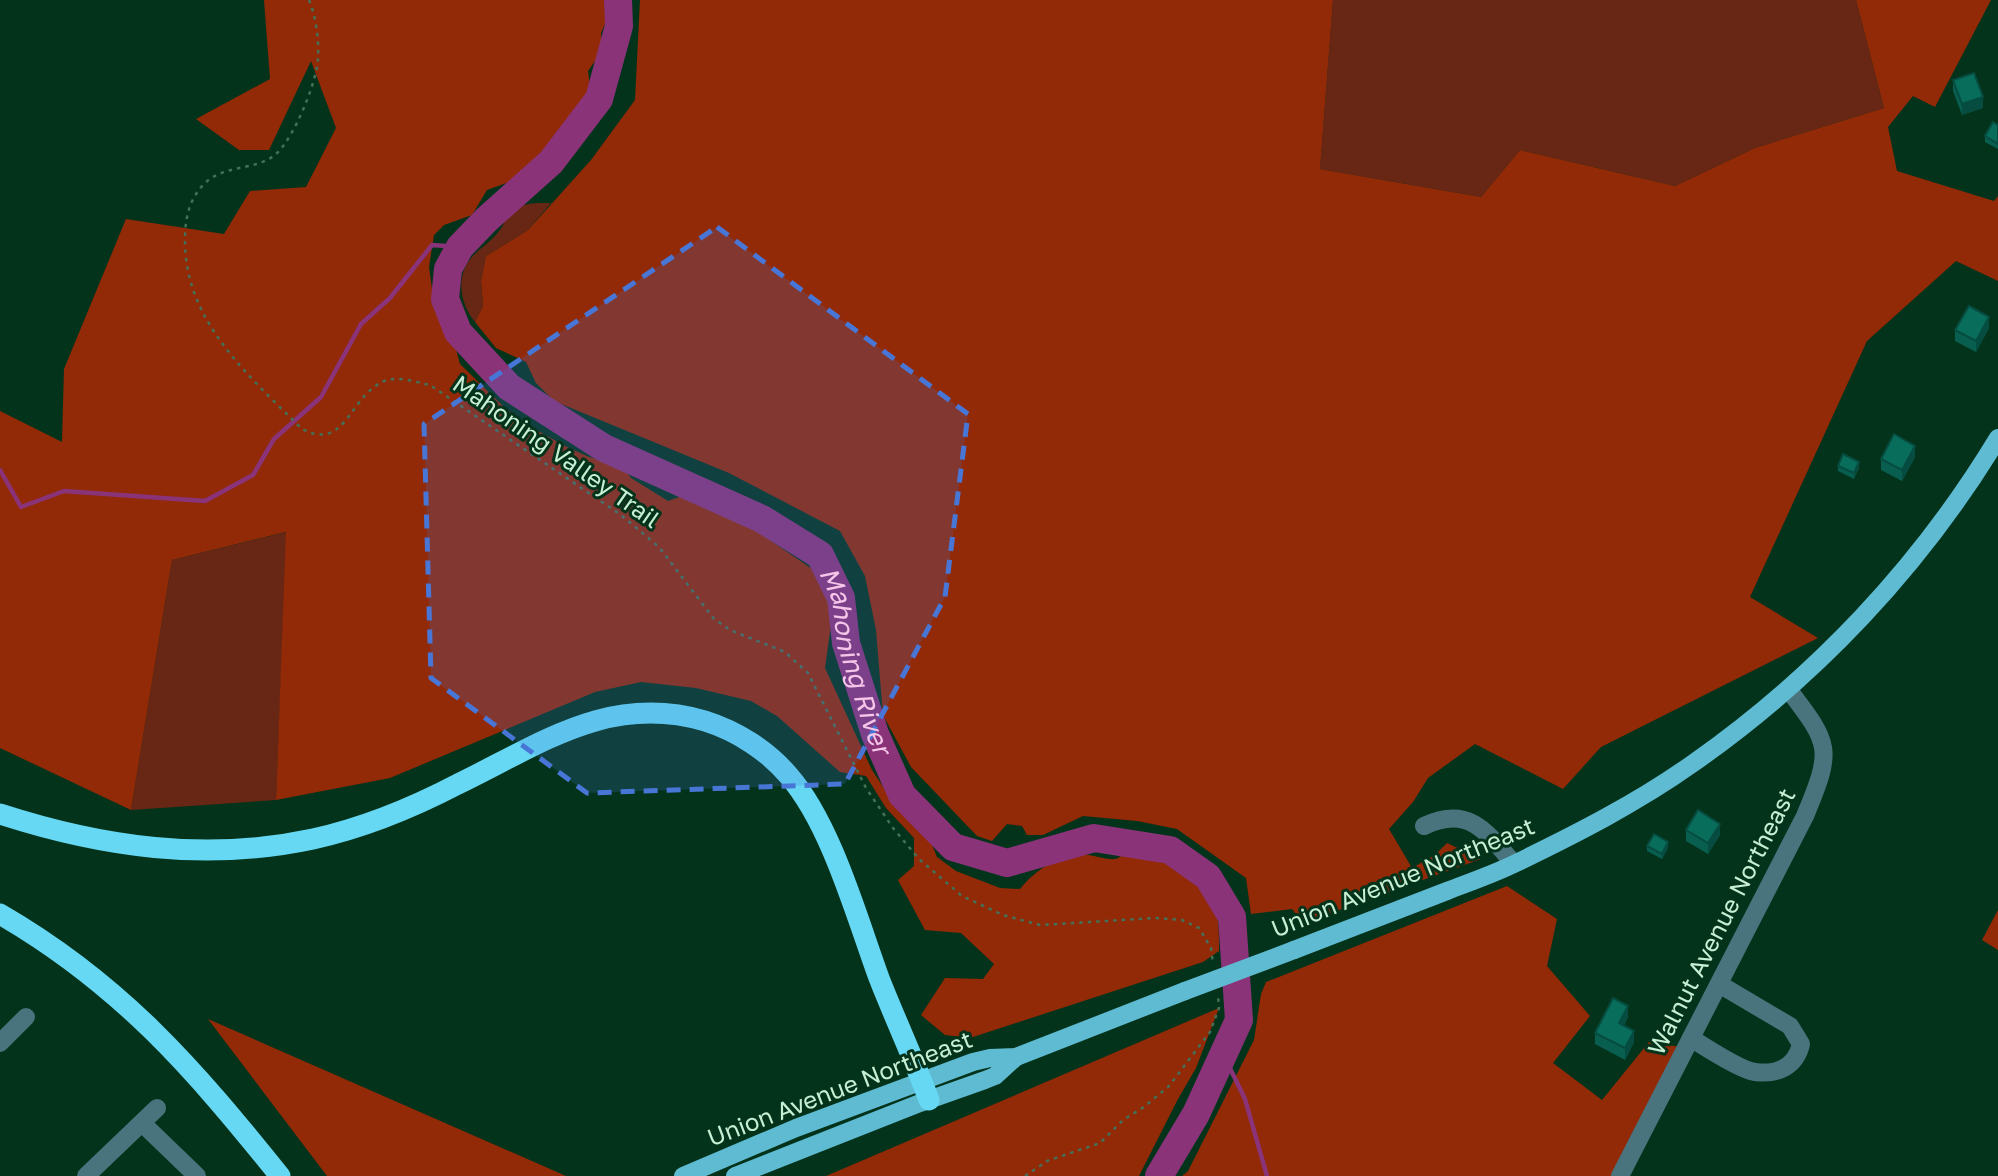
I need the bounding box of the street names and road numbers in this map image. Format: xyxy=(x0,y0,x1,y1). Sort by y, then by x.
street label: Mahoning Valley Trail xyxy=(448,368,666,533)
street label: Walnut Avenue Northeast xyxy=(1641,783,1801,1060)
street label: Union Avenue Northeast xyxy=(1267,810,1538,943)
street label: Union Avenue Northeast xyxy=(703,1024,976,1152)

